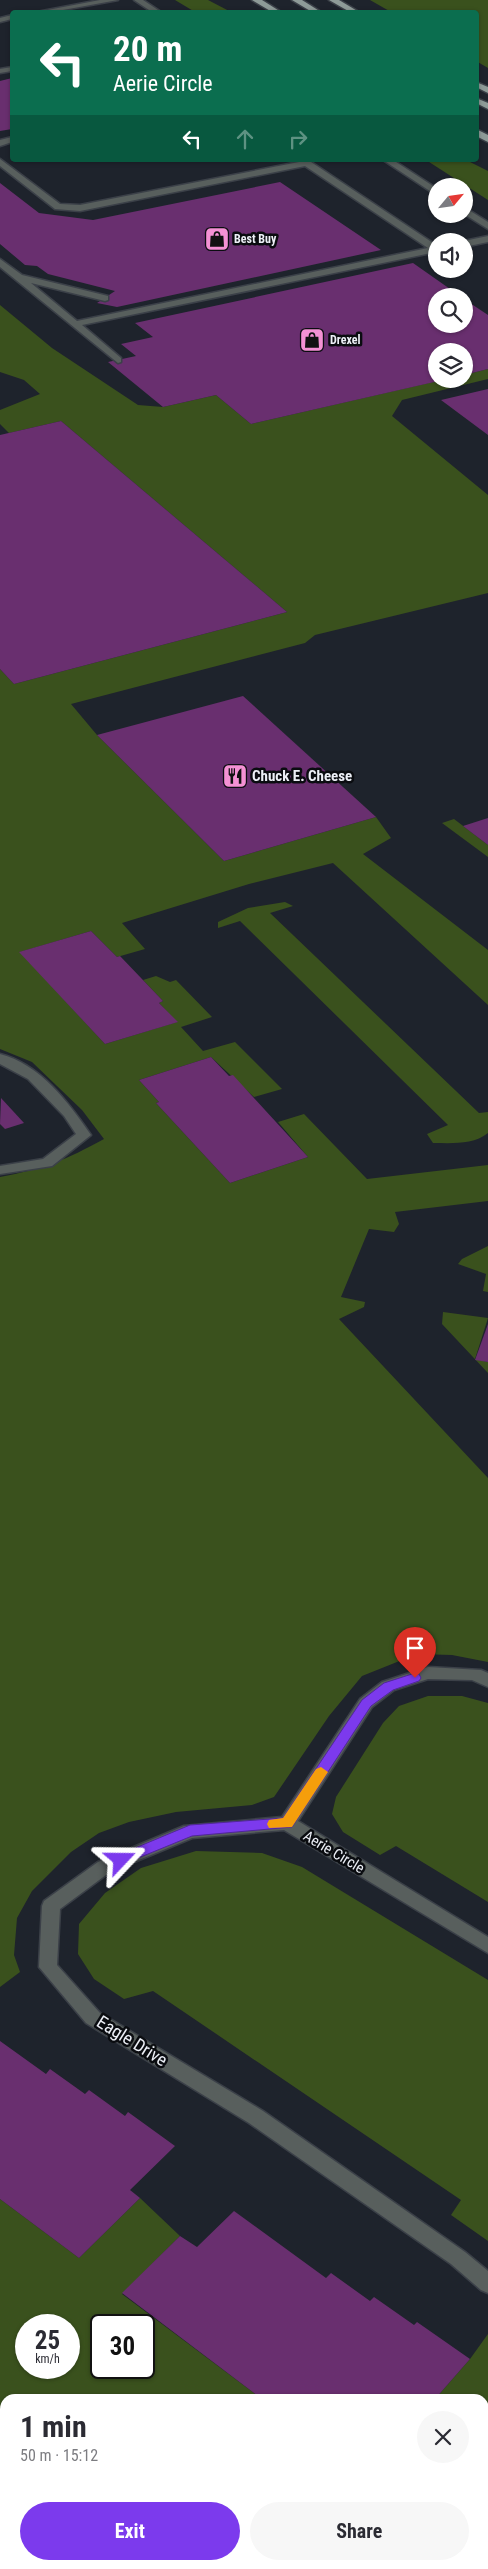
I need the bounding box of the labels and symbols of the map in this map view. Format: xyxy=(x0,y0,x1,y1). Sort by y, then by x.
north arrow xyxy=(428,178,472,222)
shop icon: Best Buy xyxy=(204,226,230,252)
place label: Best Buy xyxy=(234,232,277,246)
shop icon: Drexel xyxy=(299,327,325,353)
place label: Drexel xyxy=(330,333,360,347)
restaurant icon: Chuck E. Cheese xyxy=(222,763,248,789)
place label: Chuck E. Cheese xyxy=(252,767,352,785)
pin xyxy=(394,1627,436,1678)
street label: Aerie Circle xyxy=(300,1827,368,1877)
position arrow xyxy=(94,1833,146,1885)
street label: Eagle Drive xyxy=(93,2011,171,2070)
speed limit sign: 30 xyxy=(90,2314,155,2379)

